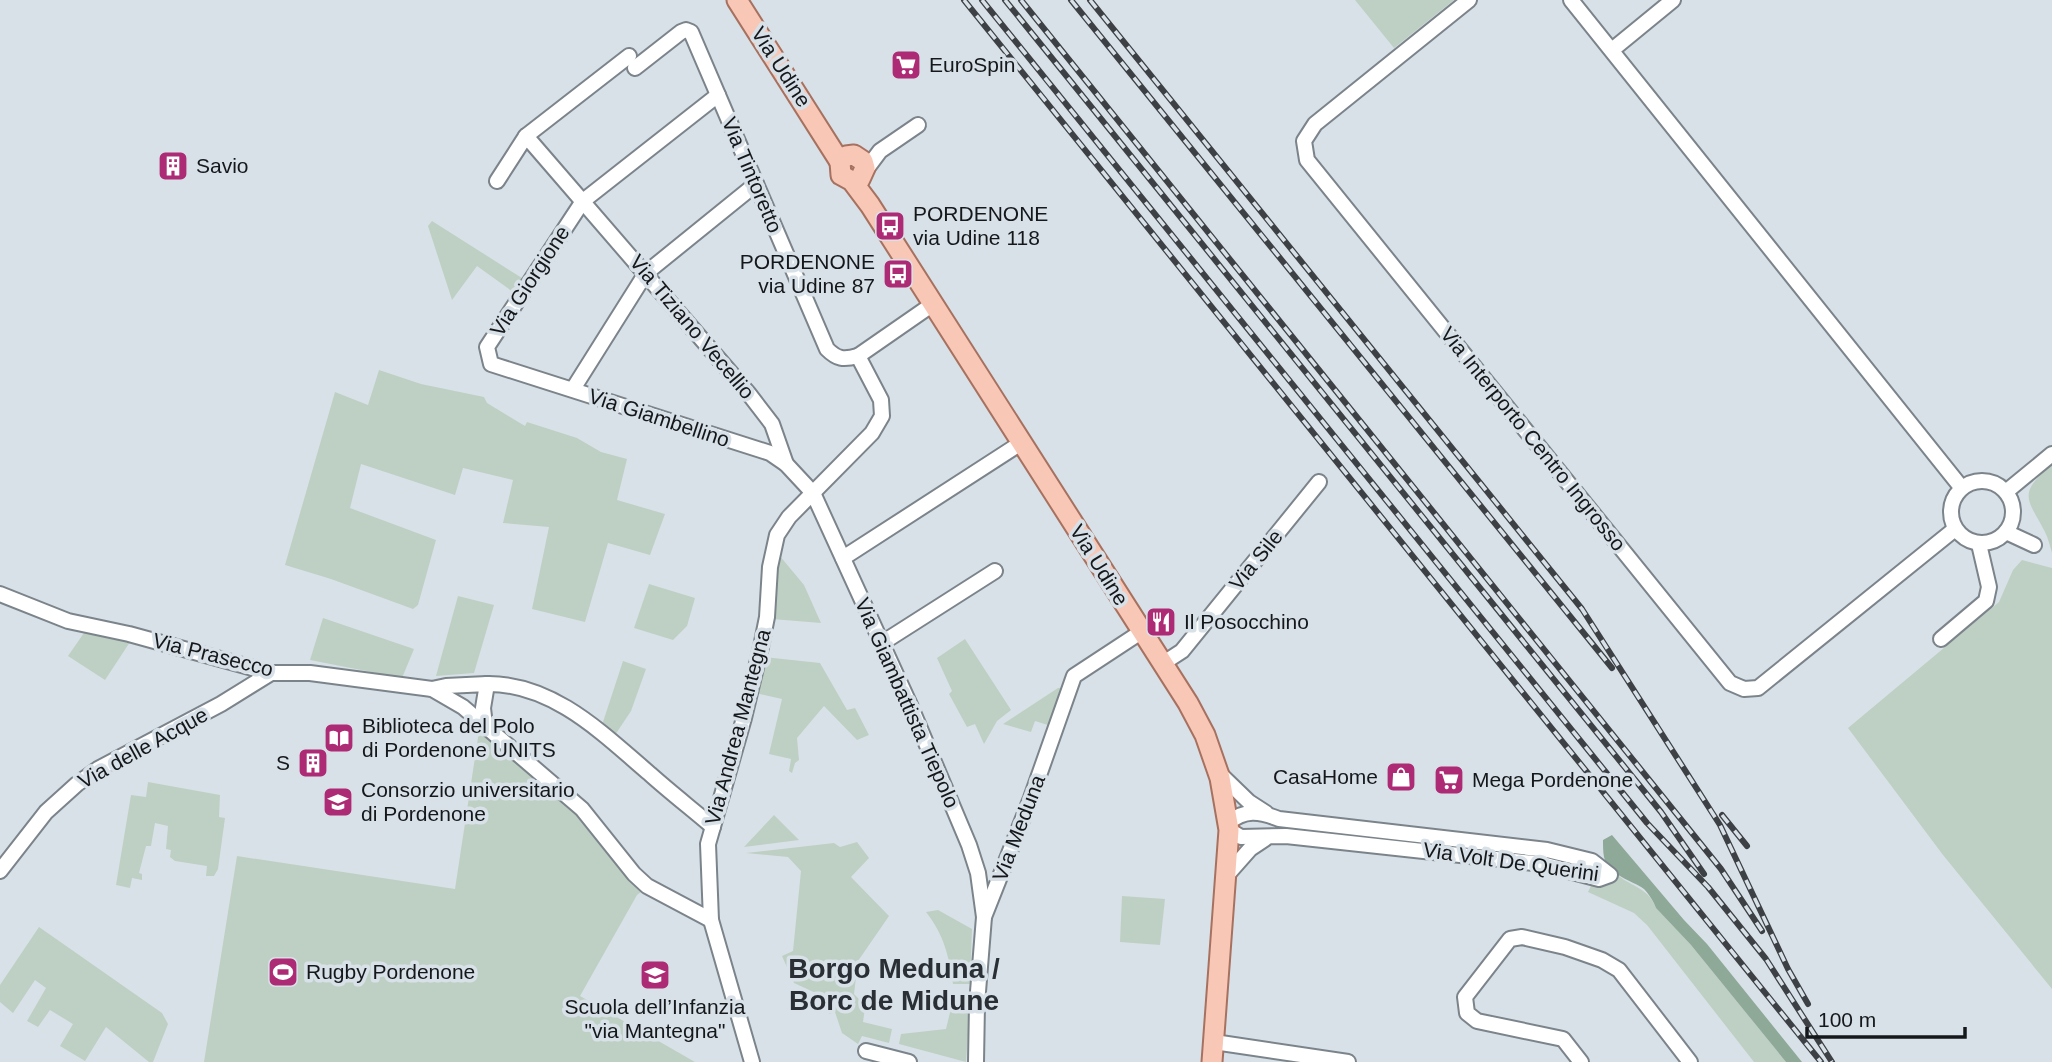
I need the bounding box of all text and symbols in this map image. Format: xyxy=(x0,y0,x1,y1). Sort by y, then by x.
street label: Via Udine xyxy=(747,22,816,111)
supermarket icon: EuroSpin xyxy=(889,48,923,82)
place label: EuroSpin xyxy=(929,53,1015,76)
street label: Via Tintoretto xyxy=(718,114,787,236)
building icon: Savio xyxy=(156,149,190,183)
place label: Savio xyxy=(196,154,249,177)
place label: PORDENONE via Udine 118 xyxy=(913,202,1048,249)
bus stop icon: PORDENONE via Udine 118 xyxy=(873,209,907,243)
street label: Via Giorgione xyxy=(485,221,574,340)
street label: Via Tiziano Vecellio xyxy=(626,250,759,403)
place label: PORDENONE via Udine 87 xyxy=(740,250,875,297)
bus stop icon: PORDENONE via Udine 87 xyxy=(881,257,915,291)
street label: Via Interporto Centro Ingrosso xyxy=(1436,322,1631,555)
street label: Via Giambellino xyxy=(586,384,732,451)
street label: Via Udine xyxy=(1066,520,1133,609)
street label: Via Sile xyxy=(1224,525,1287,594)
street label: Via Giambattista Tiepolo xyxy=(851,594,964,811)
restaurant icon: Il Posocchino xyxy=(1144,605,1178,639)
place label: Il Posocchino xyxy=(1184,610,1309,633)
street label: Via Andrea Mantegna xyxy=(700,626,775,827)
street label: Via Prasecco xyxy=(150,628,276,681)
street label: Via delle Acque xyxy=(74,702,211,793)
place label: Biblioteca del Polo di Pordenone UNITS xyxy=(362,714,556,761)
library icon: Biblioteca del Polo di Pordenone UNITS xyxy=(322,721,356,755)
building icon: S xyxy=(296,746,330,780)
place label: S xyxy=(276,751,290,774)
shop icon: CasaHome xyxy=(1384,760,1418,794)
supermarket icon: Mega Pordenone xyxy=(1432,763,1466,797)
place label: CasaHome xyxy=(1273,765,1378,788)
place label: Mega Pordenone xyxy=(1472,768,1633,791)
street label: Via Meduna xyxy=(988,771,1049,884)
place label: Consorzio universitario di Pordenone xyxy=(361,778,575,825)
school or university icon: Consorzio universitario di Pordenone xyxy=(321,785,355,819)
street label: Via Volt De Querini xyxy=(1422,838,1600,885)
district label: Borgo Meduna / Borc de Midune xyxy=(788,953,1000,1016)
sports icon: Rugby Pordenone xyxy=(266,955,300,989)
school or university icon: Scuola dell’Infanzia "via Mantegna" xyxy=(638,958,672,992)
place label: Rugby Pordenone xyxy=(306,960,475,983)
place label: Scuola dell’Infanzia "via Mantegna" xyxy=(565,995,746,1042)
scale bar xyxy=(1807,996,1965,1040)
text: 100 m xyxy=(1818,1008,1876,1031)

